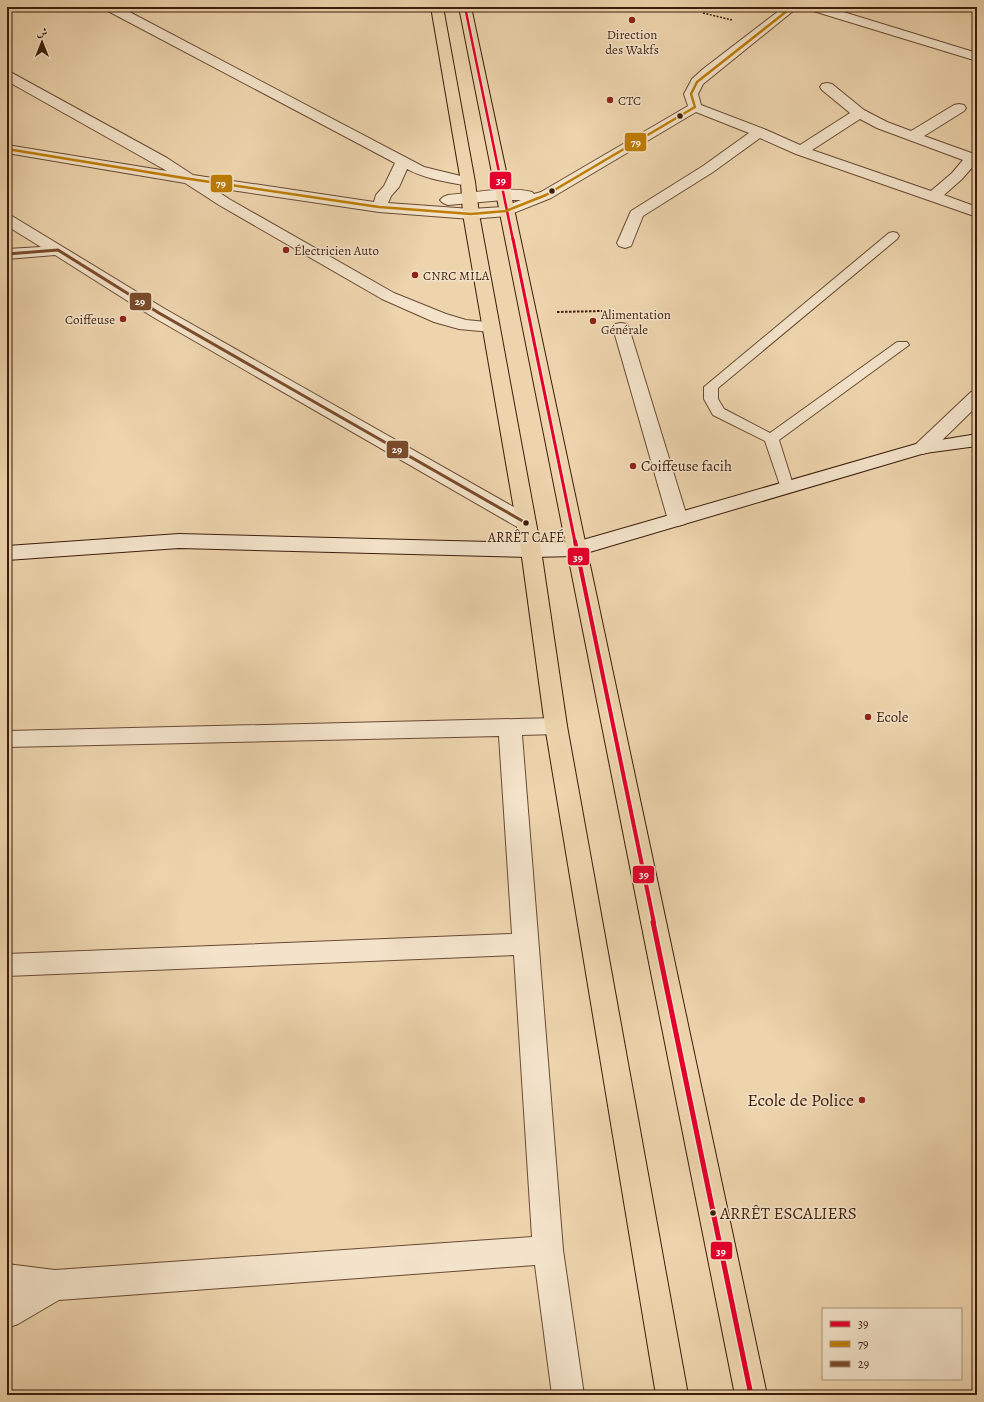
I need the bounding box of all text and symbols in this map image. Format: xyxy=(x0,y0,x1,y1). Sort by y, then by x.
marker: Direction des Wakfs xyxy=(627,15,637,25)
north arrow xyxy=(22,22,62,62)
text: ش xyxy=(37,25,48,40)
place label: Direction des Wakfs xyxy=(605,26,659,58)
place label: CTC xyxy=(618,92,641,109)
marker: CTC xyxy=(605,95,615,105)
unlabelled marker xyxy=(675,111,685,121)
line badge: 79 xyxy=(624,132,647,152)
text: 79 xyxy=(631,135,641,150)
line badge: 39 xyxy=(489,171,512,190)
text: 39 xyxy=(496,173,506,188)
line badge: 79 xyxy=(210,174,233,193)
text: 79 xyxy=(216,176,226,191)
unlabelled marker xyxy=(547,186,557,196)
place label: Électricien Auto xyxy=(294,242,379,259)
marker: Électricien Auto xyxy=(281,245,291,255)
place label: CNRC MILA xyxy=(423,267,490,284)
marker: CNRC MILA xyxy=(410,270,420,280)
line badge: 29 xyxy=(129,292,152,311)
text: 29 xyxy=(135,294,145,309)
place label: Alimentation Générale xyxy=(600,306,671,338)
place label: Coiffeuse xyxy=(65,311,115,328)
marker: Coiffeuse xyxy=(118,314,128,324)
marker: Alimentation Générale xyxy=(588,316,598,326)
line badge: 29 xyxy=(386,440,409,459)
text: 29 xyxy=(392,442,402,457)
place label: Coiffeuse facih xyxy=(641,456,732,476)
marker: Coiffeuse facih xyxy=(628,461,638,471)
marker: ARRÊT CAFÉ xyxy=(521,518,531,528)
place label: ARRÊT CAFÉ xyxy=(487,528,564,547)
line badge: 39 xyxy=(567,547,590,566)
text: 39 xyxy=(573,550,583,565)
place label: Ecole xyxy=(876,707,909,727)
marker: Ecole xyxy=(863,712,873,722)
line badge: 39 xyxy=(632,865,655,884)
text: 39 xyxy=(639,867,649,882)
place label: Ecole de Police xyxy=(747,1088,854,1112)
marker: Ecole de Police xyxy=(857,1095,867,1105)
place label: ARRÊT ESCALIERS xyxy=(719,1202,857,1225)
marker: ARRÊT ESCALIERS xyxy=(708,1208,718,1218)
line badge: 39 xyxy=(710,1241,733,1260)
text: 39 xyxy=(716,1244,726,1259)
legend xyxy=(822,1308,962,1380)
text: 39 xyxy=(858,1316,868,1332)
text: 79 xyxy=(858,1336,869,1352)
text: 29 xyxy=(858,1356,869,1372)

